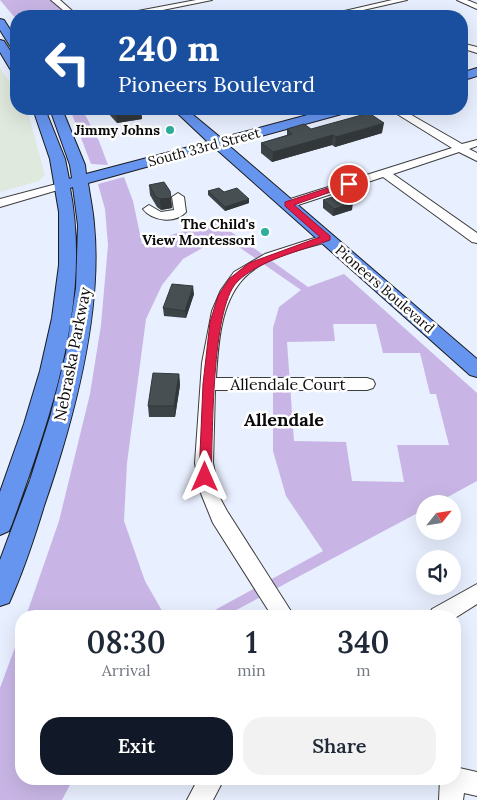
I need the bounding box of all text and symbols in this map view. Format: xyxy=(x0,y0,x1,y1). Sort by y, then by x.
text: 240 m xyxy=(118,26,219,71)
icon: left xyxy=(35,30,100,95)
text: Pioneers Boulevard xyxy=(118,70,315,98)
place label: Jimmy Johns xyxy=(74,121,160,139)
street label: South 33rd Street xyxy=(146,123,263,171)
marker: Jimmy Johns xyxy=(164,124,176,136)
pin xyxy=(328,163,370,205)
icon: arrive xyxy=(335,170,363,198)
place label: The Child's View Montessori xyxy=(142,215,255,249)
marker: The Child's View Montessori xyxy=(259,226,271,238)
street label: Pioneers Boulevard xyxy=(332,241,438,337)
street label: Nebraska Parkway xyxy=(49,285,95,423)
street label: Allendale Court xyxy=(229,374,347,394)
district label: Allendale xyxy=(244,408,324,431)
position arrow xyxy=(178,450,230,502)
north arrow xyxy=(416,495,461,540)
map controls xyxy=(416,495,461,595)
button: sound xyxy=(416,550,461,595)
text: 08:30 xyxy=(87,623,166,661)
text: 1 xyxy=(246,623,257,661)
text: 340 xyxy=(337,623,389,661)
text: Arrival xyxy=(102,660,151,680)
text: min xyxy=(237,660,266,680)
text: m xyxy=(356,660,371,680)
button: Exit xyxy=(40,717,233,775)
button: Share xyxy=(243,717,436,775)

